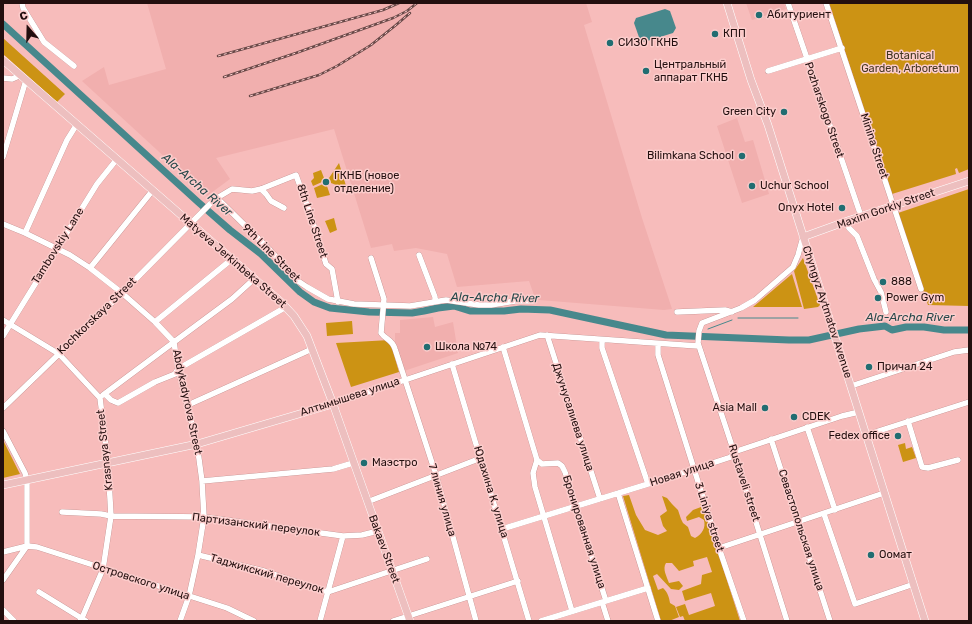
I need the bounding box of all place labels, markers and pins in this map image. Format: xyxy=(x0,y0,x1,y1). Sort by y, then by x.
place label: Абитуриент xyxy=(767,8,831,22)
marker: Абитуриент xyxy=(754,10,764,20)
place label: КПП xyxy=(723,27,746,41)
marker: КПП xyxy=(710,29,720,39)
place label: СИЗО ГКНБ xyxy=(618,36,678,50)
marker: СИЗО ГКНБ xyxy=(605,38,615,48)
place label: Центральный аппарат ГКНБ xyxy=(654,58,728,84)
marker: Центральный аппарат ГКНБ xyxy=(641,66,651,76)
place label: Green City xyxy=(722,105,776,119)
marker: Green City xyxy=(779,107,789,117)
place label: Bilimkana School xyxy=(647,149,734,163)
marker: Bilimkana School xyxy=(737,151,747,161)
place label: ГКНБ (новое отделение) xyxy=(334,169,399,195)
marker: ГКНБ (новое отделение) xyxy=(321,177,331,187)
place label: Uchur School xyxy=(760,179,829,193)
marker: Uchur School xyxy=(747,181,757,191)
place label: Onyx Hotel xyxy=(778,201,834,215)
marker: Onyx Hotel xyxy=(837,203,847,213)
place label: 888 xyxy=(891,275,912,289)
marker: 888 xyxy=(878,277,888,287)
place label: Power Gym xyxy=(886,291,944,305)
marker: Power Gym xyxy=(873,293,883,303)
place label: Школа №74 xyxy=(435,340,497,354)
marker: Школа №74 xyxy=(422,342,432,352)
place label: Причал 24 xyxy=(877,360,932,374)
marker: Причал 24 xyxy=(864,362,874,372)
place label: Asia Mall xyxy=(712,401,757,415)
marker: Asia Mall xyxy=(760,403,770,413)
place label: CDEK xyxy=(802,410,830,424)
marker: CDEK xyxy=(789,412,799,422)
place label: Fedex office xyxy=(828,429,890,443)
marker: Fedex office xyxy=(893,431,903,441)
place label: Маэстро xyxy=(372,456,417,470)
marker: Маэстро xyxy=(359,458,369,468)
place label: Оомат xyxy=(879,548,912,562)
marker: Оомат xyxy=(866,550,876,560)

